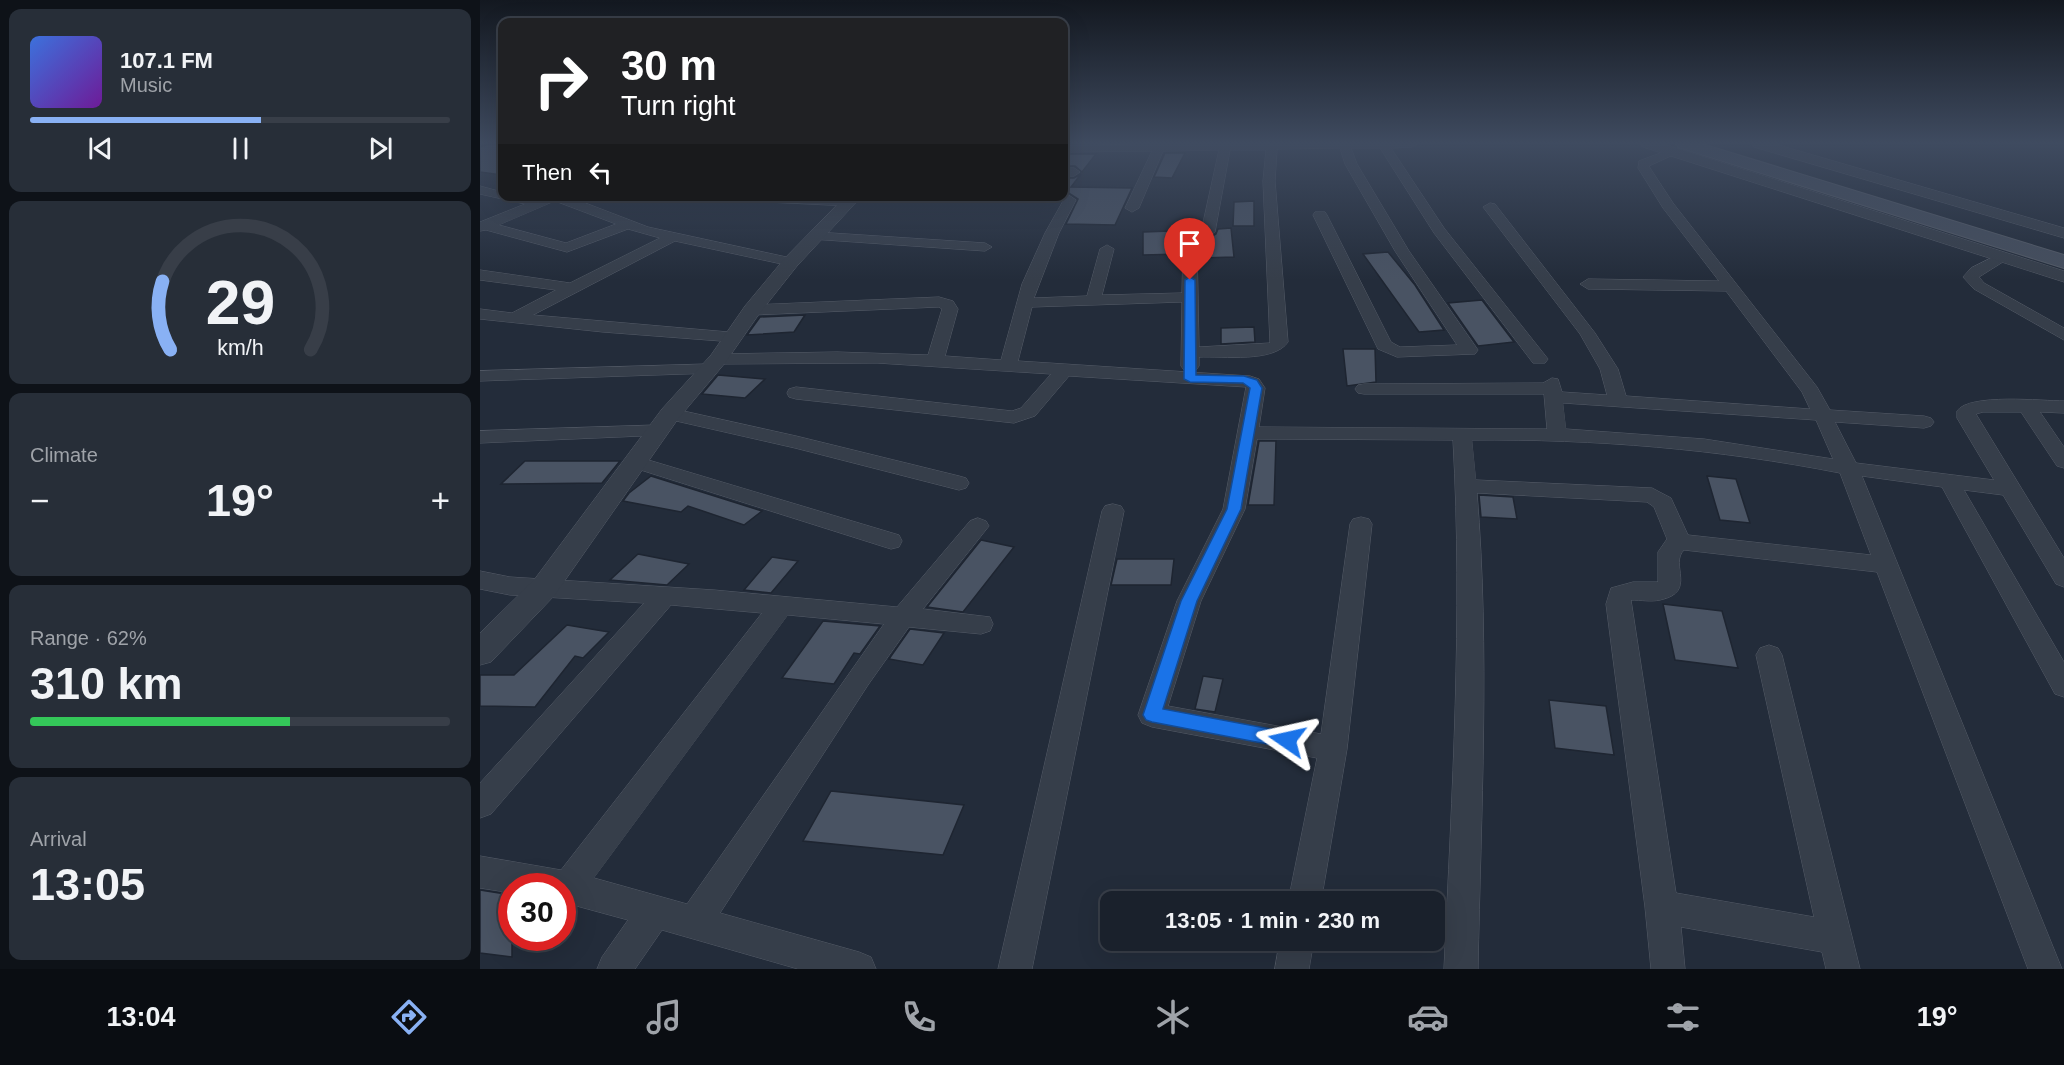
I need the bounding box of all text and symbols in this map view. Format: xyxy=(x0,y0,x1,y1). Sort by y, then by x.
icon: right xyxy=(522,42,600,120)
text: 30 m xyxy=(621,42,717,89)
text: 107.1 FM xyxy=(120,48,213,73)
text: Music xyxy=(120,74,172,96)
text: Turn right xyxy=(621,91,736,121)
icon: previous xyxy=(84,132,117,165)
icon: pause xyxy=(224,132,257,165)
icon: next xyxy=(364,132,397,165)
icon: left xyxy=(584,156,617,189)
text: Then xyxy=(522,160,572,185)
pin xyxy=(1164,218,1215,280)
icon: arrive xyxy=(1173,227,1206,260)
text: 29 xyxy=(205,268,275,337)
text: km/h xyxy=(217,336,263,360)
text: Climate xyxy=(30,444,98,466)
text: 19° xyxy=(206,475,274,526)
text: − xyxy=(30,482,49,519)
text: + xyxy=(431,482,450,519)
text: Range · 62% xyxy=(30,627,147,649)
text: 310 km xyxy=(30,658,183,709)
position arrow xyxy=(1255,708,1319,772)
text: Arrival xyxy=(30,828,87,850)
text: 13:05 xyxy=(30,859,145,910)
speed limit sign: 30 xyxy=(498,873,576,951)
text: 13:05 · 1 min · 230 m xyxy=(1165,908,1380,933)
icon: directions xyxy=(388,996,430,1038)
icon: music xyxy=(643,996,685,1038)
icon: phone xyxy=(898,996,940,1038)
icon: climate xyxy=(1152,996,1194,1038)
icon: car xyxy=(1407,996,1449,1038)
icon: filters xyxy=(1662,996,1704,1038)
text: 13:04 xyxy=(106,1002,175,1032)
text: 19° xyxy=(1917,1002,1958,1032)

